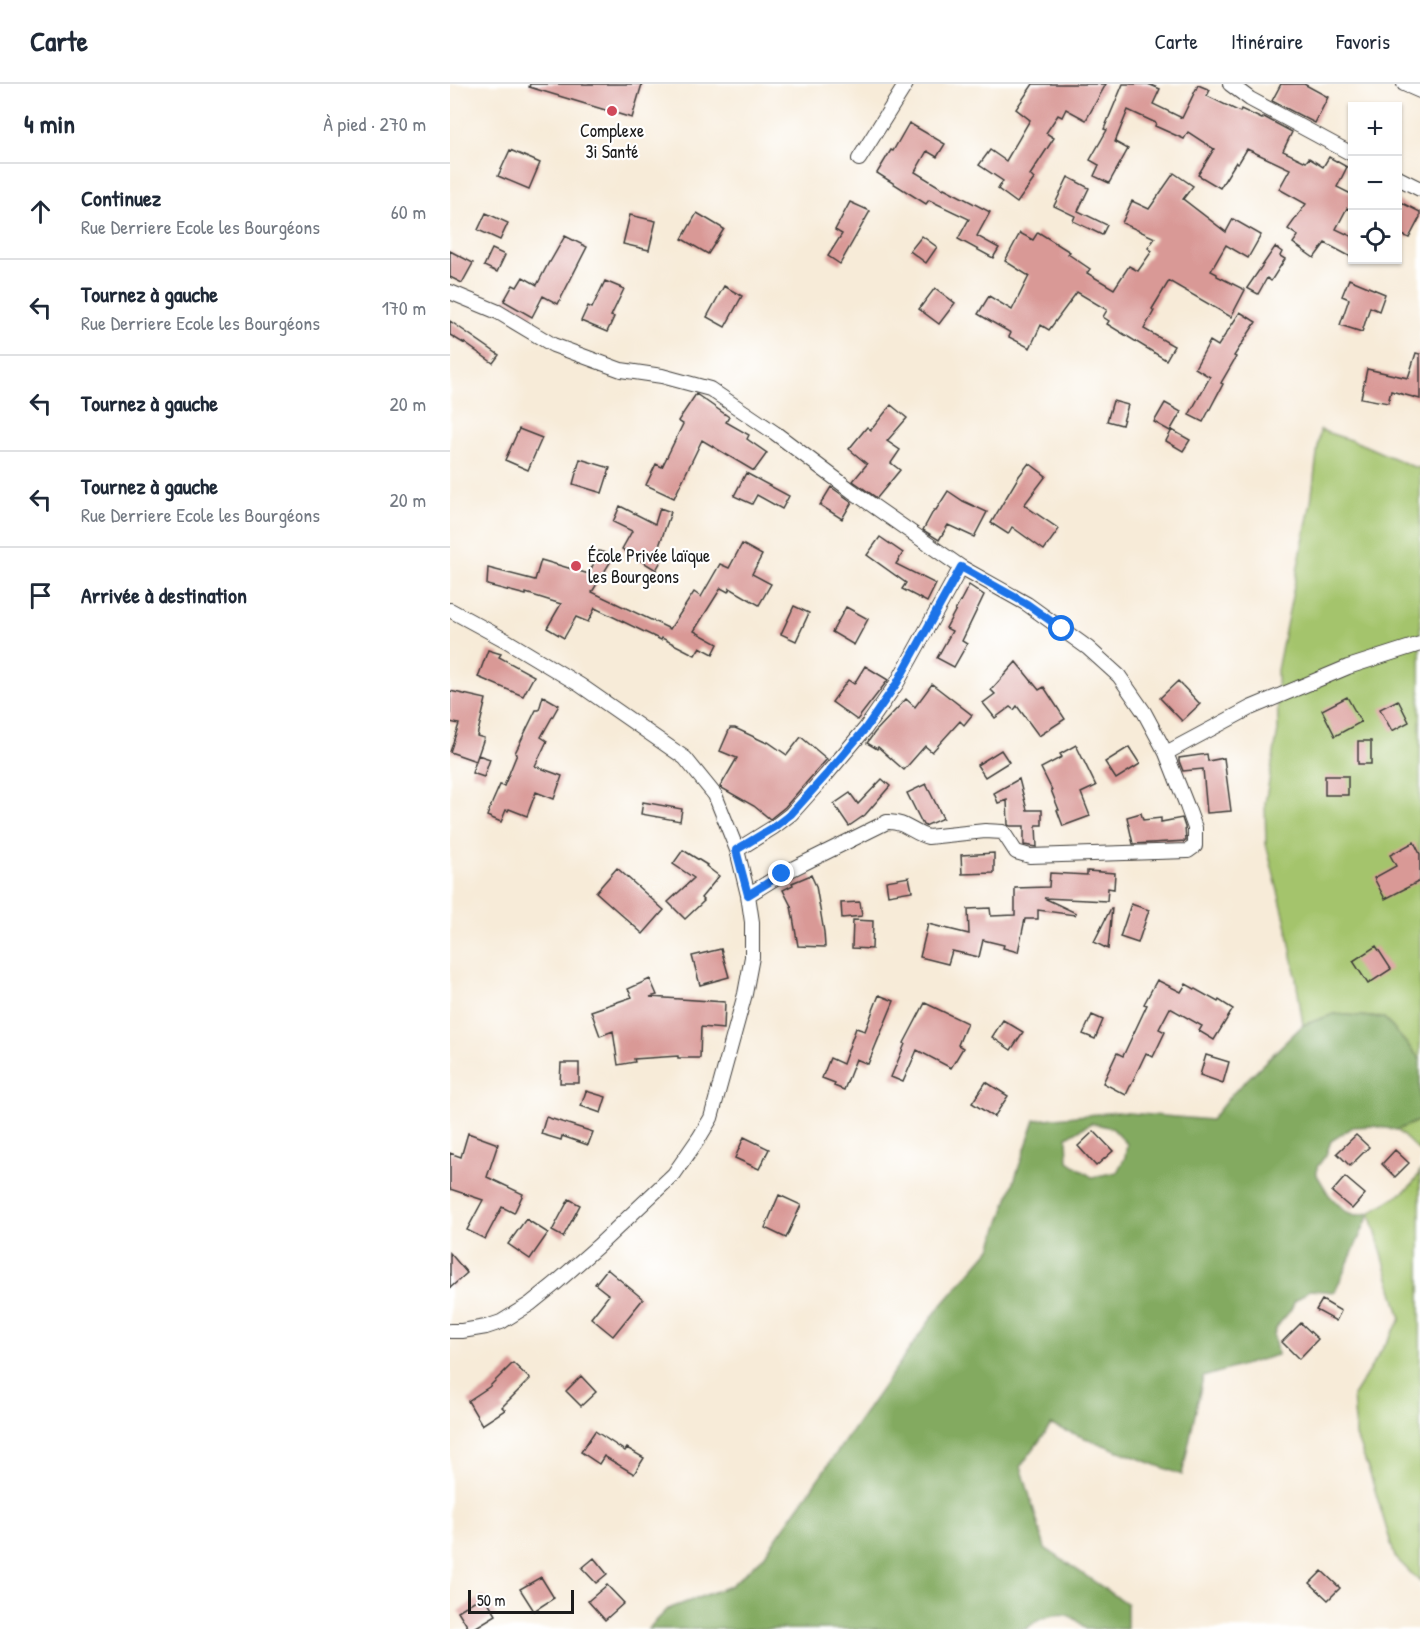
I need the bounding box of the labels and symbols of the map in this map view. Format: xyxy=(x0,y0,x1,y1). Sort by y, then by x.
marker: Complexe 3i Santé xyxy=(605,104,619,118)
place label: Complexe 3i Santé xyxy=(580,118,644,164)
place label: École Privée laïque les Bourgeons xyxy=(588,543,710,589)
marker: École Privée laïque les Bourgeons xyxy=(569,559,583,573)
route start xyxy=(1048,615,1074,641)
route end xyxy=(768,860,794,886)
scale bar xyxy=(468,1587,574,1614)

